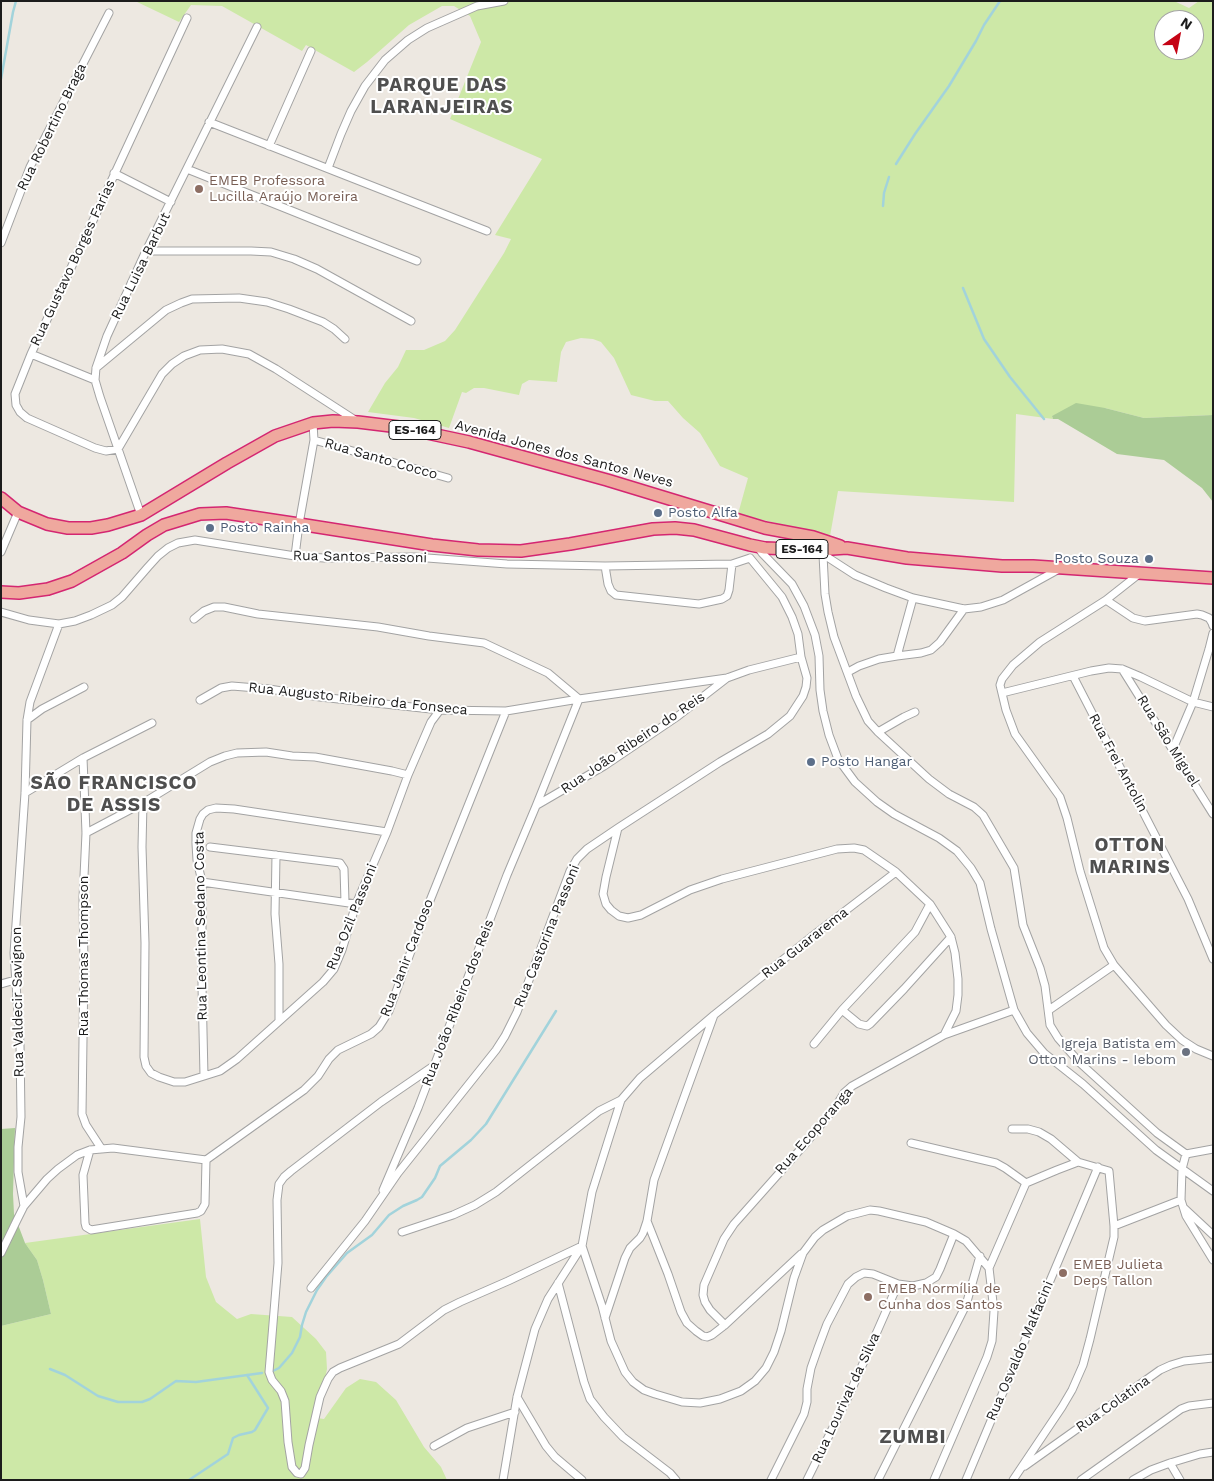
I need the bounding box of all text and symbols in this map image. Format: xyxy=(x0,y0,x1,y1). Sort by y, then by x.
north arrow xyxy=(1154,10,1204,60)
text: N xyxy=(1178,14,1195,33)
street label: Rua Robertino Braga xyxy=(14,61,90,193)
district label: PARQUE DAS LARANJEIRAS xyxy=(369,74,515,118)
place label: EMEB Professora Lucilla Araújo Moreira xyxy=(209,173,358,206)
street label: Rua Gustavo Borges Farias xyxy=(27,177,119,349)
marker: EMEB Professora Lucilla Araújo Moreira xyxy=(193,183,205,195)
street label: Rua Luisa Barbut xyxy=(108,210,174,322)
street label: Avenida Jones dos Santos Neves xyxy=(453,417,675,491)
road number: ES-164 xyxy=(389,420,441,440)
street label: Rua Santo Cocco xyxy=(322,435,440,483)
place label: Posto Alfa xyxy=(668,505,738,521)
marker: Posto Alfa xyxy=(652,507,664,519)
place label: Posto Rainha xyxy=(220,520,309,536)
marker: Posto Rainha xyxy=(204,522,216,534)
road number: ES-164 xyxy=(776,540,828,558)
street label: Rua Santos Passoni xyxy=(293,547,427,567)
place label: Posto Souza xyxy=(1054,551,1139,567)
marker: Posto Souza xyxy=(1143,553,1155,565)
street label: Rua Augusto Ribeiro da Fonseca xyxy=(247,679,469,719)
street label: Rua João Ribeiro do Reis xyxy=(558,688,708,798)
street label: Rua São Miguel xyxy=(1133,692,1203,790)
street label: Rua Frei Antolin xyxy=(1085,711,1151,815)
place label: Posto Hangar xyxy=(821,754,912,770)
marker: Posto Hangar xyxy=(805,756,817,768)
district label: SÃO FRANCISCO DE ASSIS xyxy=(29,772,199,816)
street label: Rua Leontina Sedano Costa xyxy=(191,831,211,1021)
district label: OTTON MARINS xyxy=(1088,834,1172,878)
street label: Rua Ozil Passoni xyxy=(323,861,381,973)
street label: Rua Castorina Passoni xyxy=(511,862,583,1010)
street label: Rua Thomas Thompson xyxy=(76,876,92,1036)
street label: Rua Janir Cardoso xyxy=(377,897,437,1019)
street label: Rua Guararema xyxy=(758,904,852,982)
street label: Rua João Ribeiro dos Reis xyxy=(418,917,498,1089)
street label: Rua Valdecir Savignon xyxy=(8,927,28,1077)
place label: Igreja Batista em Otton Marins - Iebom xyxy=(1028,1036,1176,1068)
marker: Igreja Batista em Otton Marins - Iebom xyxy=(1180,1046,1192,1058)
street label: Rua Ecoporanga xyxy=(772,1084,856,1178)
place label: EMEB Julieta Deps Tallon xyxy=(1073,1257,1163,1290)
marker: EMEB Julieta Deps Tallon xyxy=(1057,1267,1069,1279)
street label: Rua Osvaldo Malfacini xyxy=(983,1278,1057,1424)
place label: EMEB Normília de Cunha dos Santos xyxy=(878,1281,1003,1314)
marker: EMEB Normília de Cunha dos Santos xyxy=(862,1291,874,1303)
street label: Rua Lourival da Silva xyxy=(808,1330,884,1466)
street label: Rua Colatina xyxy=(1073,1372,1153,1436)
district label: ZUMBI xyxy=(879,1426,947,1448)

